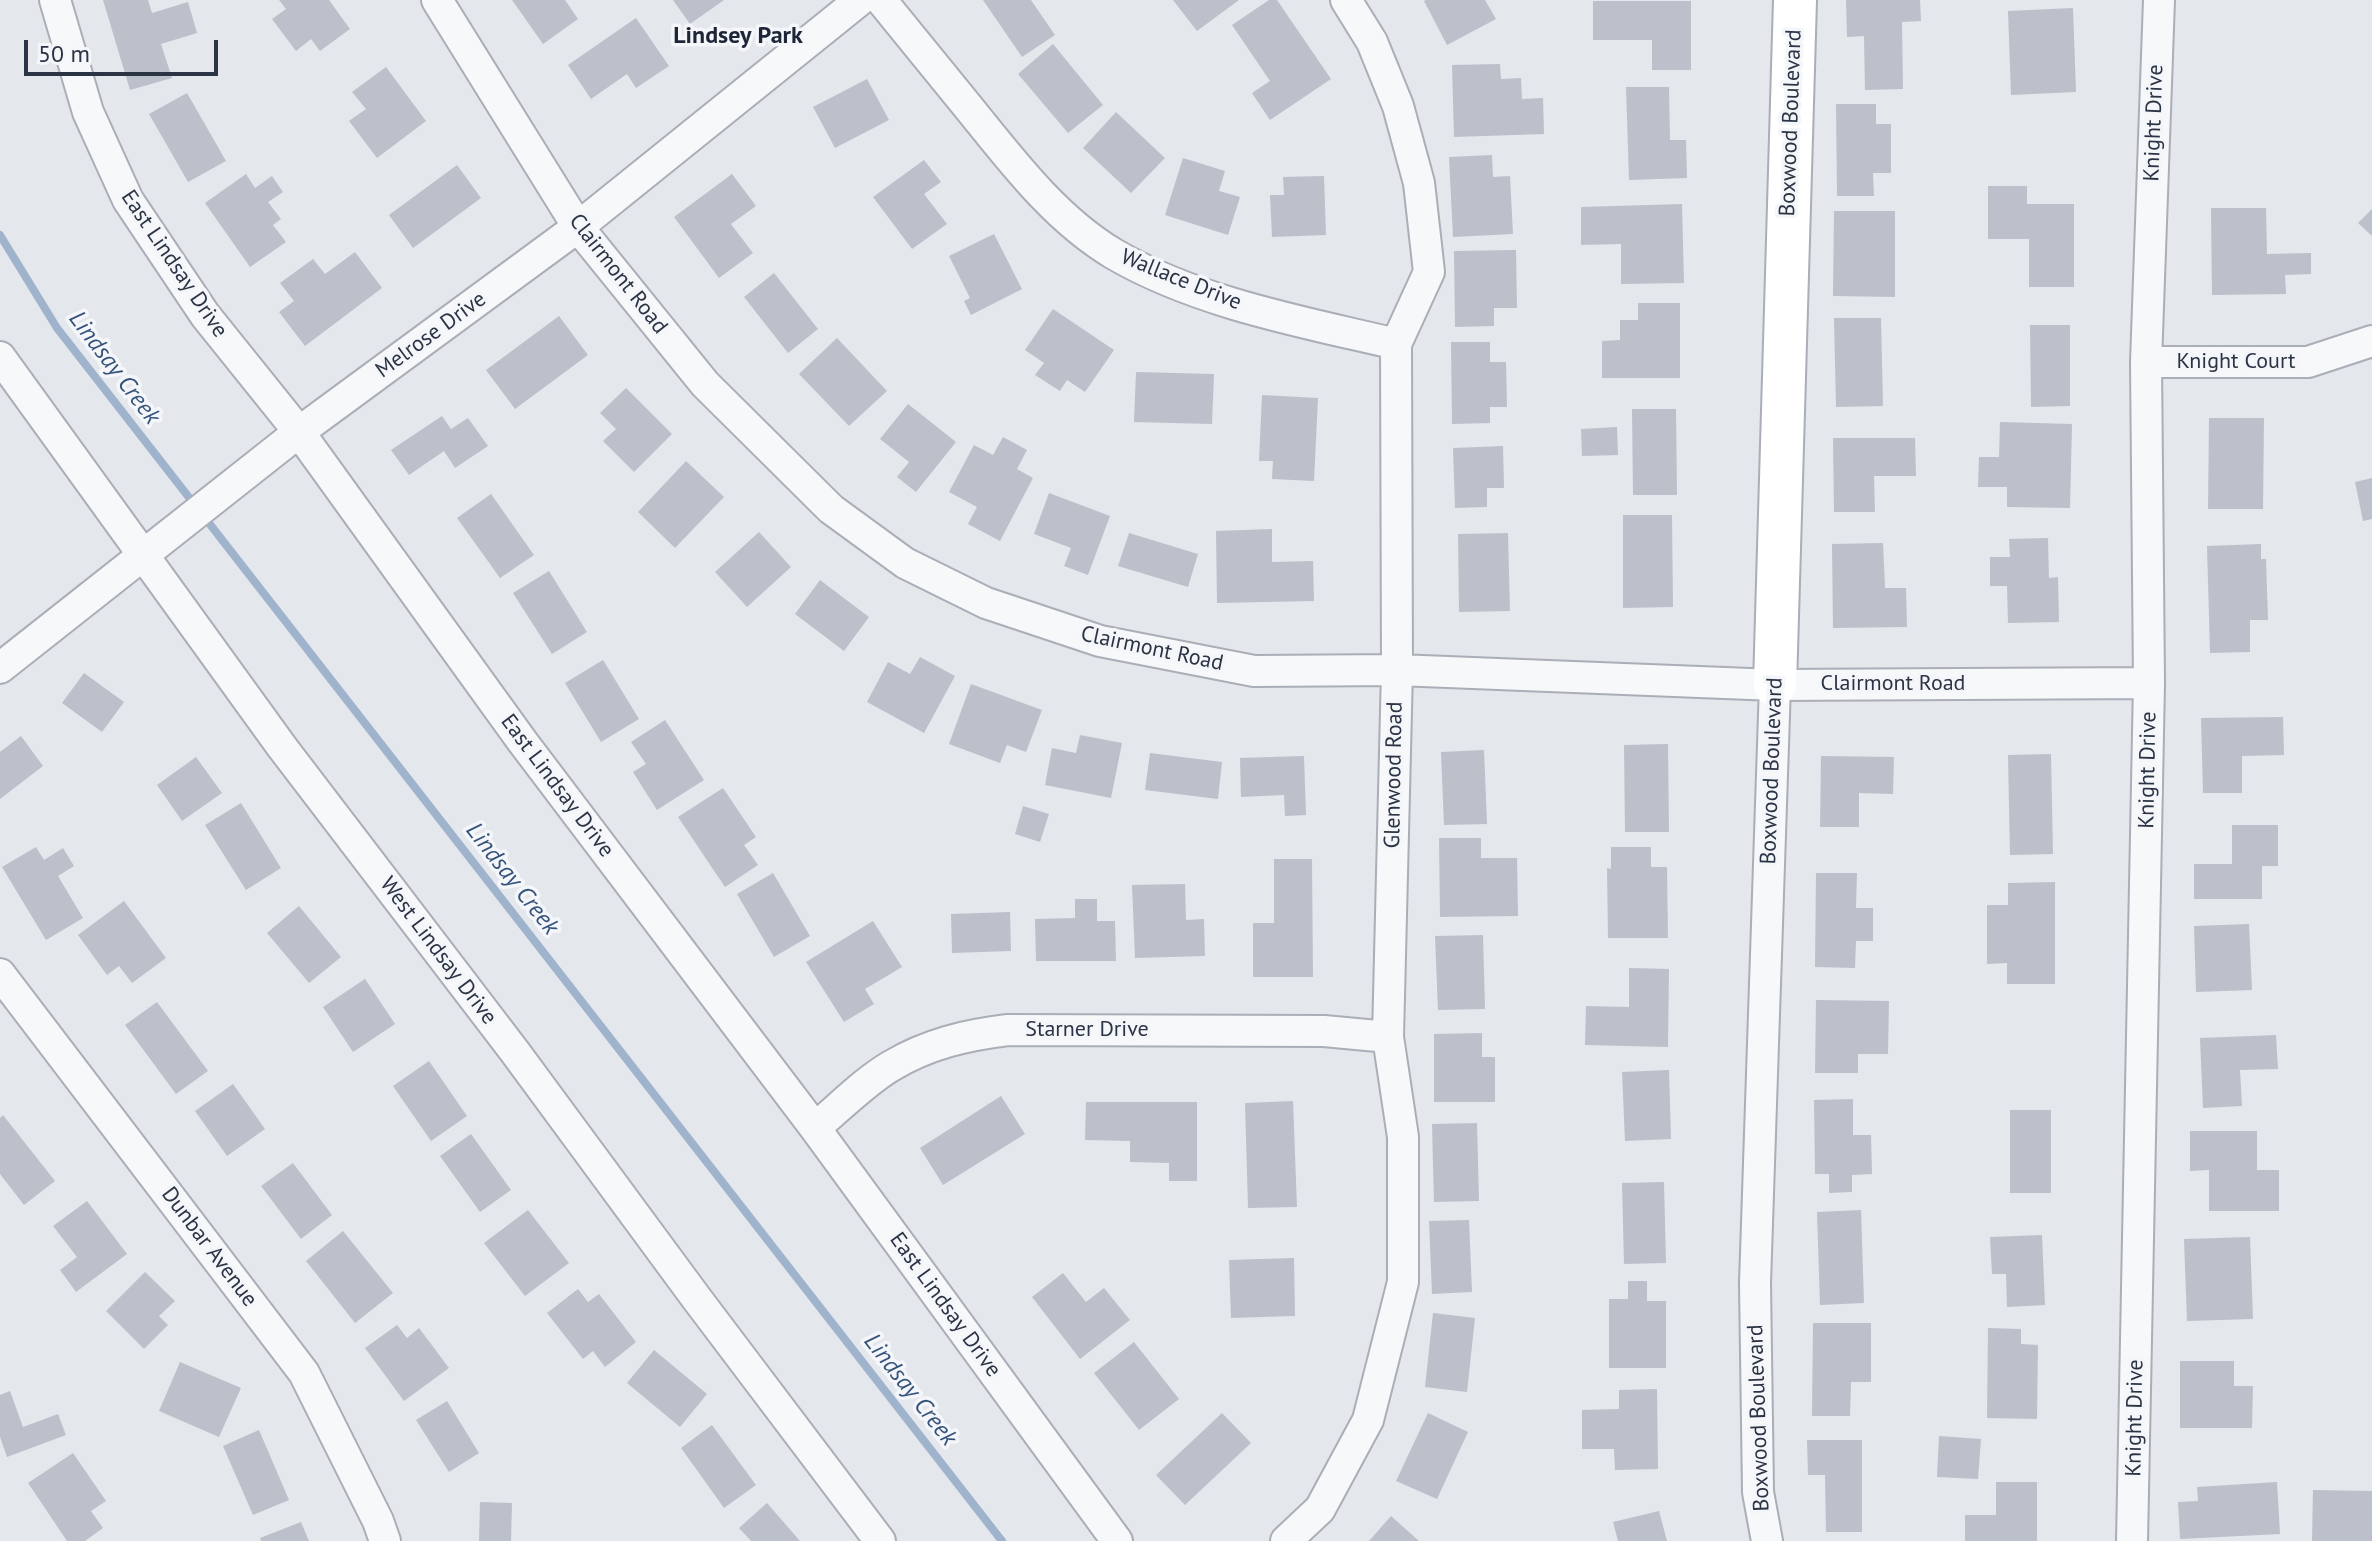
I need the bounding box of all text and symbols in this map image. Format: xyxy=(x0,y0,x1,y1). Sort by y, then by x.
district label: Lindsey Park xyxy=(673,22,803,50)
scale bar xyxy=(28,24,222,74)
street label: Boxwood Boulevard xyxy=(1775,29,1807,217)
text: 50 m xyxy=(38,38,90,69)
street label: Knight Drive xyxy=(2139,64,2169,182)
street label: East Lindsay Drive xyxy=(115,185,233,343)
street label: Clairmont Road xyxy=(563,209,673,339)
street label: Wallace Drive xyxy=(1117,244,1245,316)
street label: Melrose Drive xyxy=(371,286,491,384)
water label: Lindsay Creek xyxy=(62,306,166,430)
street label: Knight Court xyxy=(2177,349,2295,375)
street label: Clairmont Road xyxy=(1078,621,1226,677)
street label: Clairmont Road xyxy=(1821,671,1965,697)
street label: Boxwood Boulevard xyxy=(1756,677,1788,865)
street label: Glenwood Road xyxy=(1380,701,1408,849)
street label: East Lindsay Drive xyxy=(495,709,619,863)
street label: Knight Drive xyxy=(2134,711,2162,829)
water label: Lindsay Creek xyxy=(459,817,565,941)
street label: West Lindsay Drive xyxy=(374,872,502,1030)
street label: Starner Drive xyxy=(1025,1017,1149,1043)
street label: Dunbar Avenue xyxy=(155,1182,263,1312)
street label: East Lindsay Drive xyxy=(884,1228,1006,1382)
street label: Boxwood Boulevard xyxy=(1743,1324,1775,1512)
water label: Lindsay Creek xyxy=(857,1328,963,1452)
street label: Knight Drive xyxy=(2121,1359,2149,1477)

